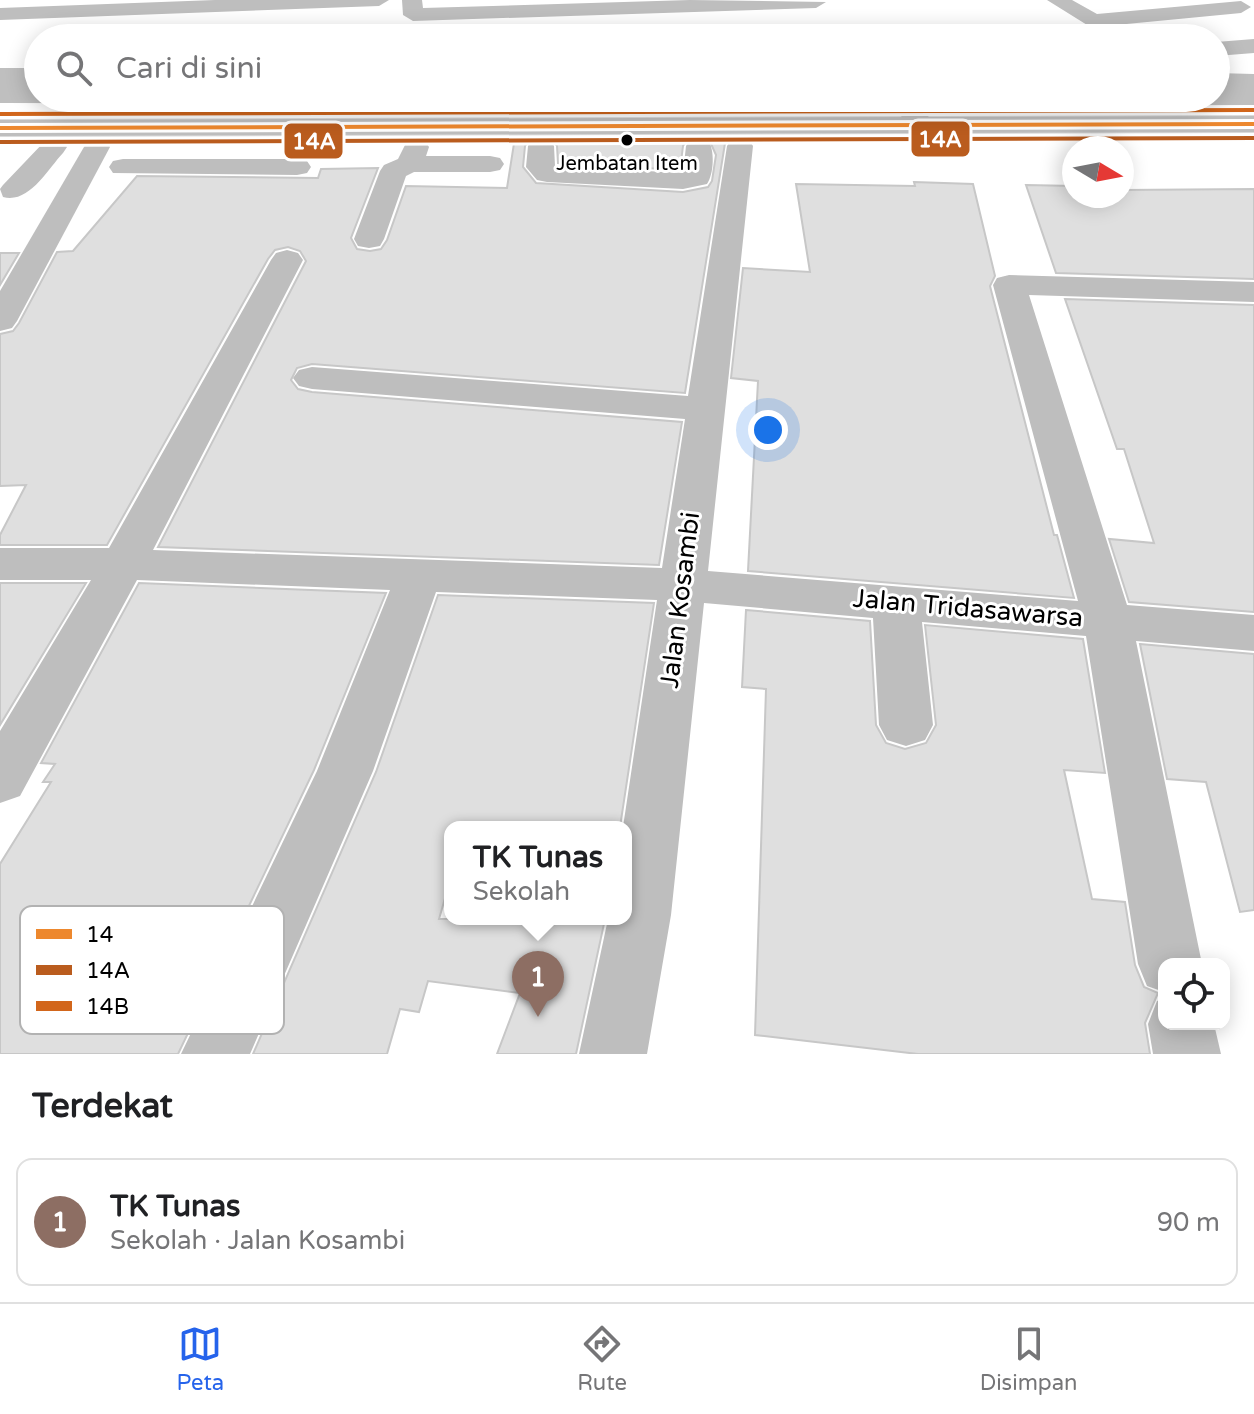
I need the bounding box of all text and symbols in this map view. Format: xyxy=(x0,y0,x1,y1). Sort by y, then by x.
search box xyxy=(24,24,1230,112)
icon: search xyxy=(52,46,96,90)
text: Cari di sini xyxy=(116,50,262,87)
line badge: 14A xyxy=(910,120,971,158)
line badge: 14A xyxy=(283,122,344,160)
text: 14A xyxy=(918,127,962,153)
text: 14A xyxy=(292,129,336,155)
marker: Jembatan Item xyxy=(619,132,635,148)
north arrow xyxy=(1062,136,1134,208)
place label: Jembatan Item xyxy=(556,152,698,176)
your location xyxy=(748,410,788,450)
street label: Jalan Kosambi xyxy=(654,510,706,690)
street label: Jalan Tridasawarsa xyxy=(852,582,1084,634)
popup xyxy=(444,821,632,925)
text: TK Tunas xyxy=(473,839,603,876)
text: Sekolah xyxy=(473,876,570,907)
legend xyxy=(20,906,284,1034)
text: 14 xyxy=(86,922,114,948)
pin: 1 xyxy=(512,951,564,1017)
text: 14A xyxy=(86,958,130,984)
map controls xyxy=(1158,958,1230,1030)
button: locate xyxy=(1158,958,1230,1030)
text: 14B xyxy=(86,994,129,1020)
text: Terdekat xyxy=(32,1086,173,1127)
text: TK Tunas xyxy=(110,1188,240,1225)
text: 1 xyxy=(52,1207,68,1238)
text: 90 m xyxy=(1157,1207,1220,1238)
text: Sekolah · Jalan Kosambi xyxy=(110,1225,405,1256)
tab: Peta xyxy=(176,1322,224,1396)
tab: Rute xyxy=(577,1322,627,1396)
tab: Disimpan xyxy=(980,1322,1078,1396)

